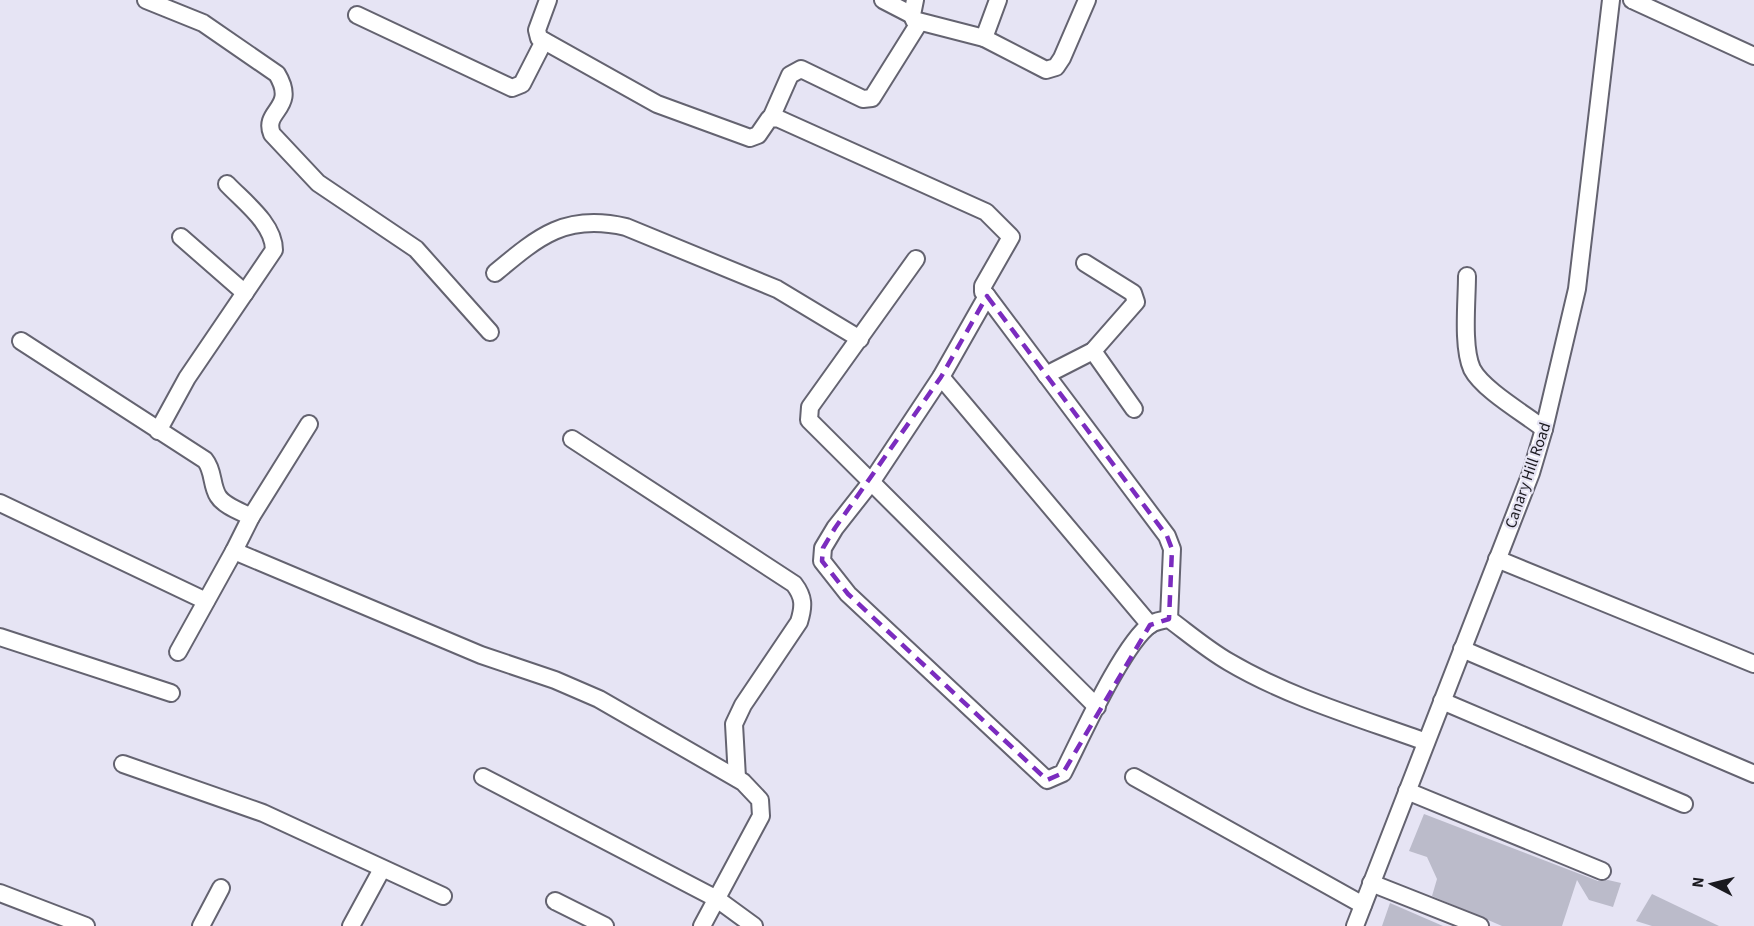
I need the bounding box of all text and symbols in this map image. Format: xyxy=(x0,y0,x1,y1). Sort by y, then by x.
street label: Canary Hill Road xyxy=(1500,419,1556,531)
north arrow xyxy=(1682,854,1742,914)
text: N xyxy=(1687,876,1710,889)

